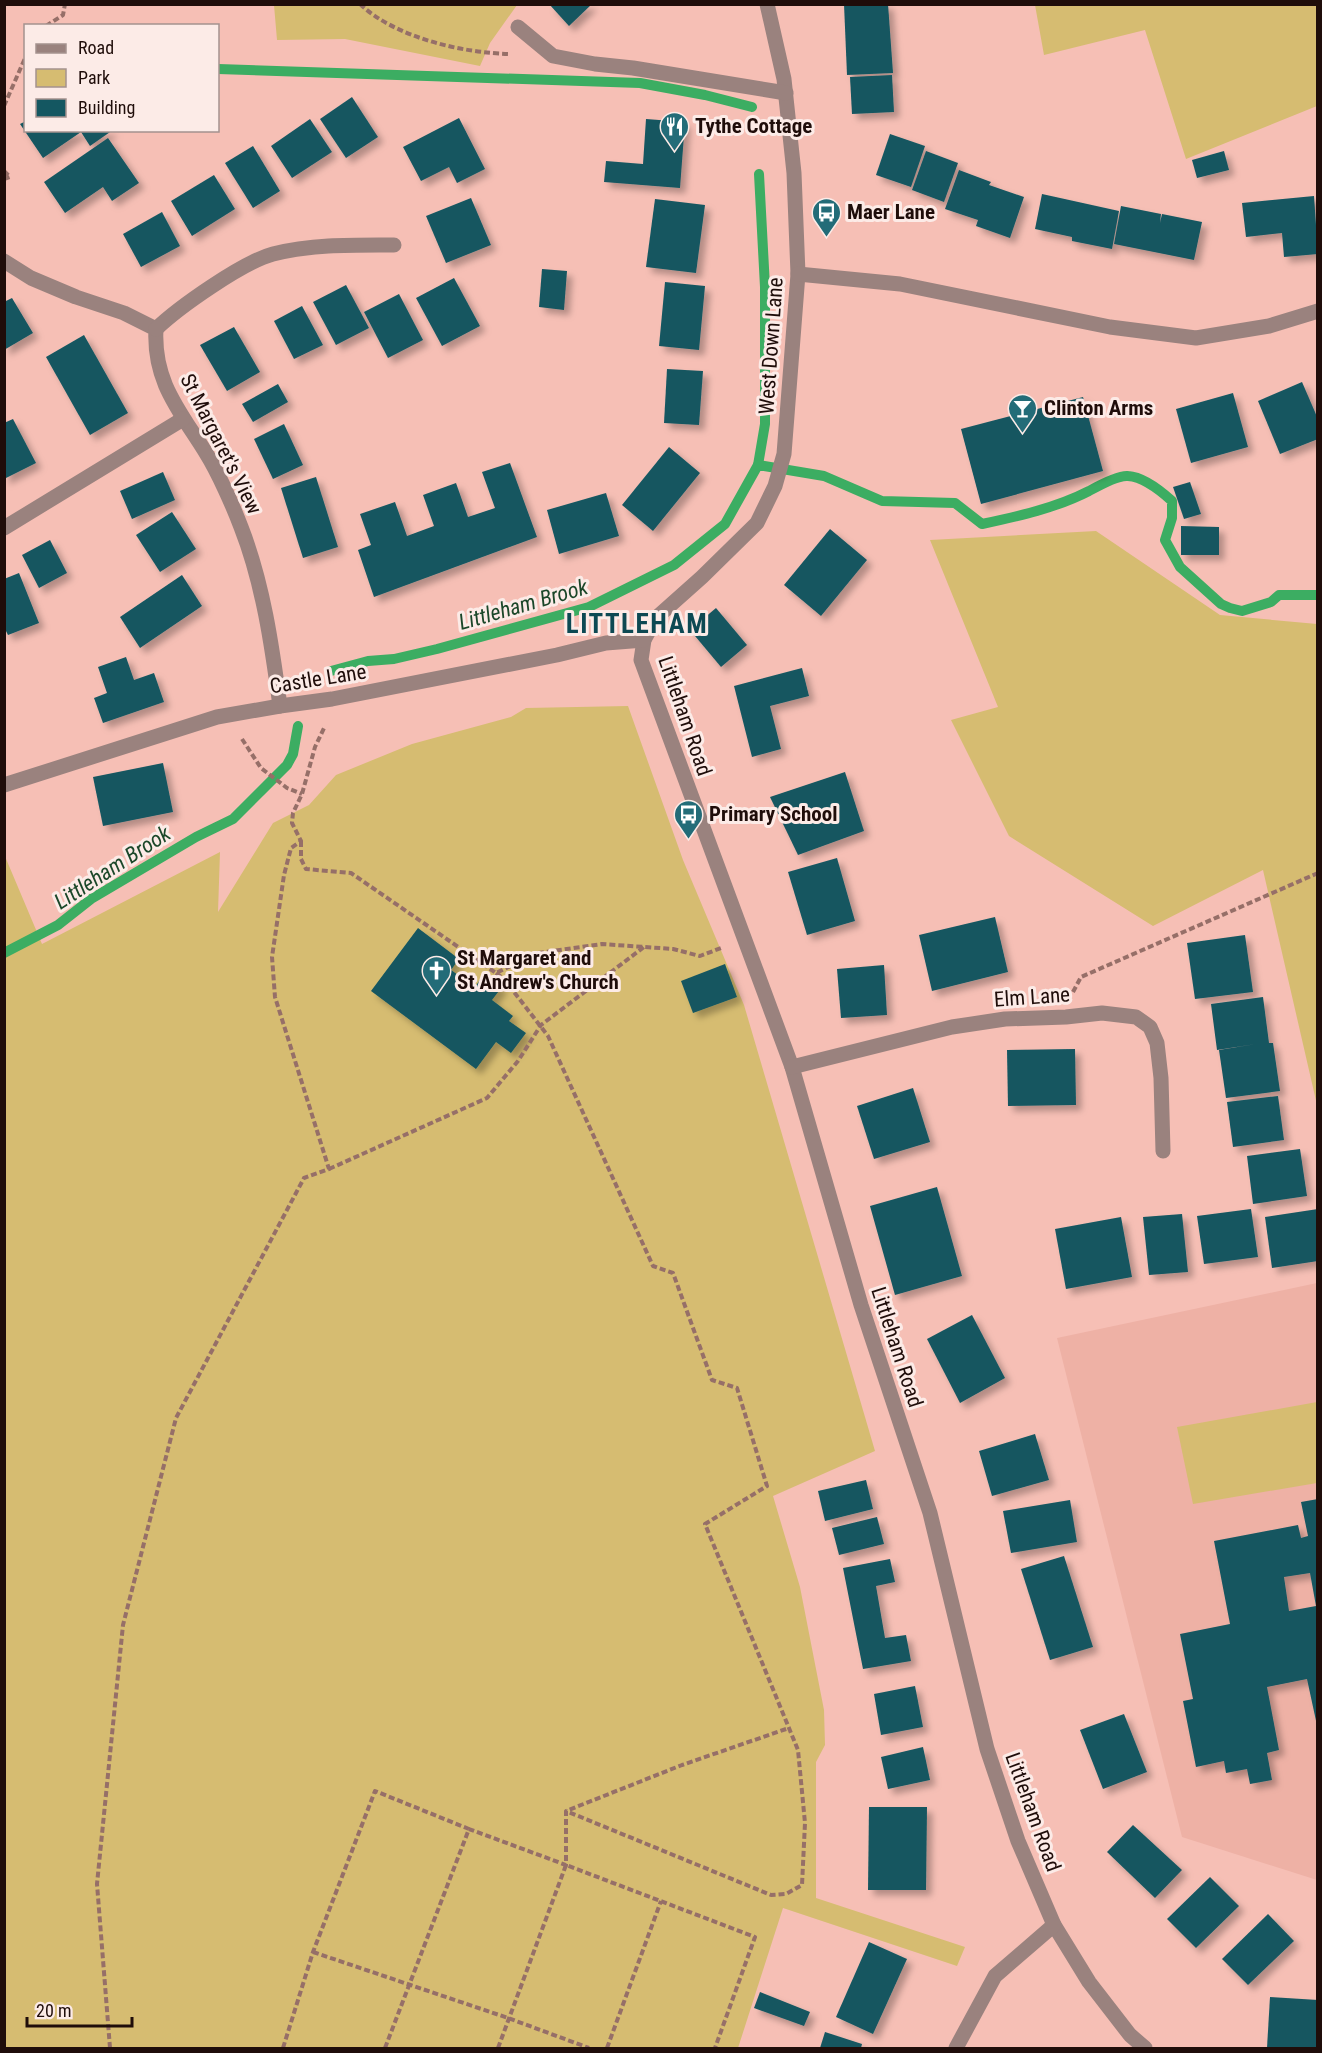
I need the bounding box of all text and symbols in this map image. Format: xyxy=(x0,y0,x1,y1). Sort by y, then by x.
legend xyxy=(24,24,219,132)
text: Road xyxy=(78,37,114,58)
text: Park xyxy=(78,67,110,88)
text: Building xyxy=(78,97,135,118)
restaurant icon: Tythe Cottage xyxy=(658,110,690,152)
place label: Tythe Cottage xyxy=(695,114,812,138)
bus stop icon: Maer Lane xyxy=(810,196,842,238)
place label: Maer Lane xyxy=(847,200,935,224)
street label: West Down Lane xyxy=(754,277,788,415)
street label: St Margaret's View xyxy=(175,370,267,518)
bar icon: Clinton Arms xyxy=(1007,392,1039,434)
place label: Clinton Arms xyxy=(1044,396,1153,420)
water label: Littleham Brook xyxy=(456,574,591,635)
district label: LITTLEHAM xyxy=(566,608,708,640)
street label: Littleham Road xyxy=(653,653,717,779)
street label: Castle Lane xyxy=(268,660,368,698)
bus stop icon: Primary School xyxy=(672,798,704,840)
place label: Primary School xyxy=(709,802,838,826)
water label: Littleham Brook xyxy=(50,820,175,914)
place label: St Margaret and St Andrew's Church xyxy=(457,946,619,994)
church icon: St Margaret and St Andrew's Church xyxy=(420,954,452,996)
street label: Elm Lane xyxy=(993,982,1071,1012)
street label: Littleham Road xyxy=(866,1284,928,1410)
street label: Littleham Road xyxy=(1000,1749,1066,1875)
scale bar xyxy=(27,1990,132,2028)
text: 20 m xyxy=(36,2000,71,2021)

